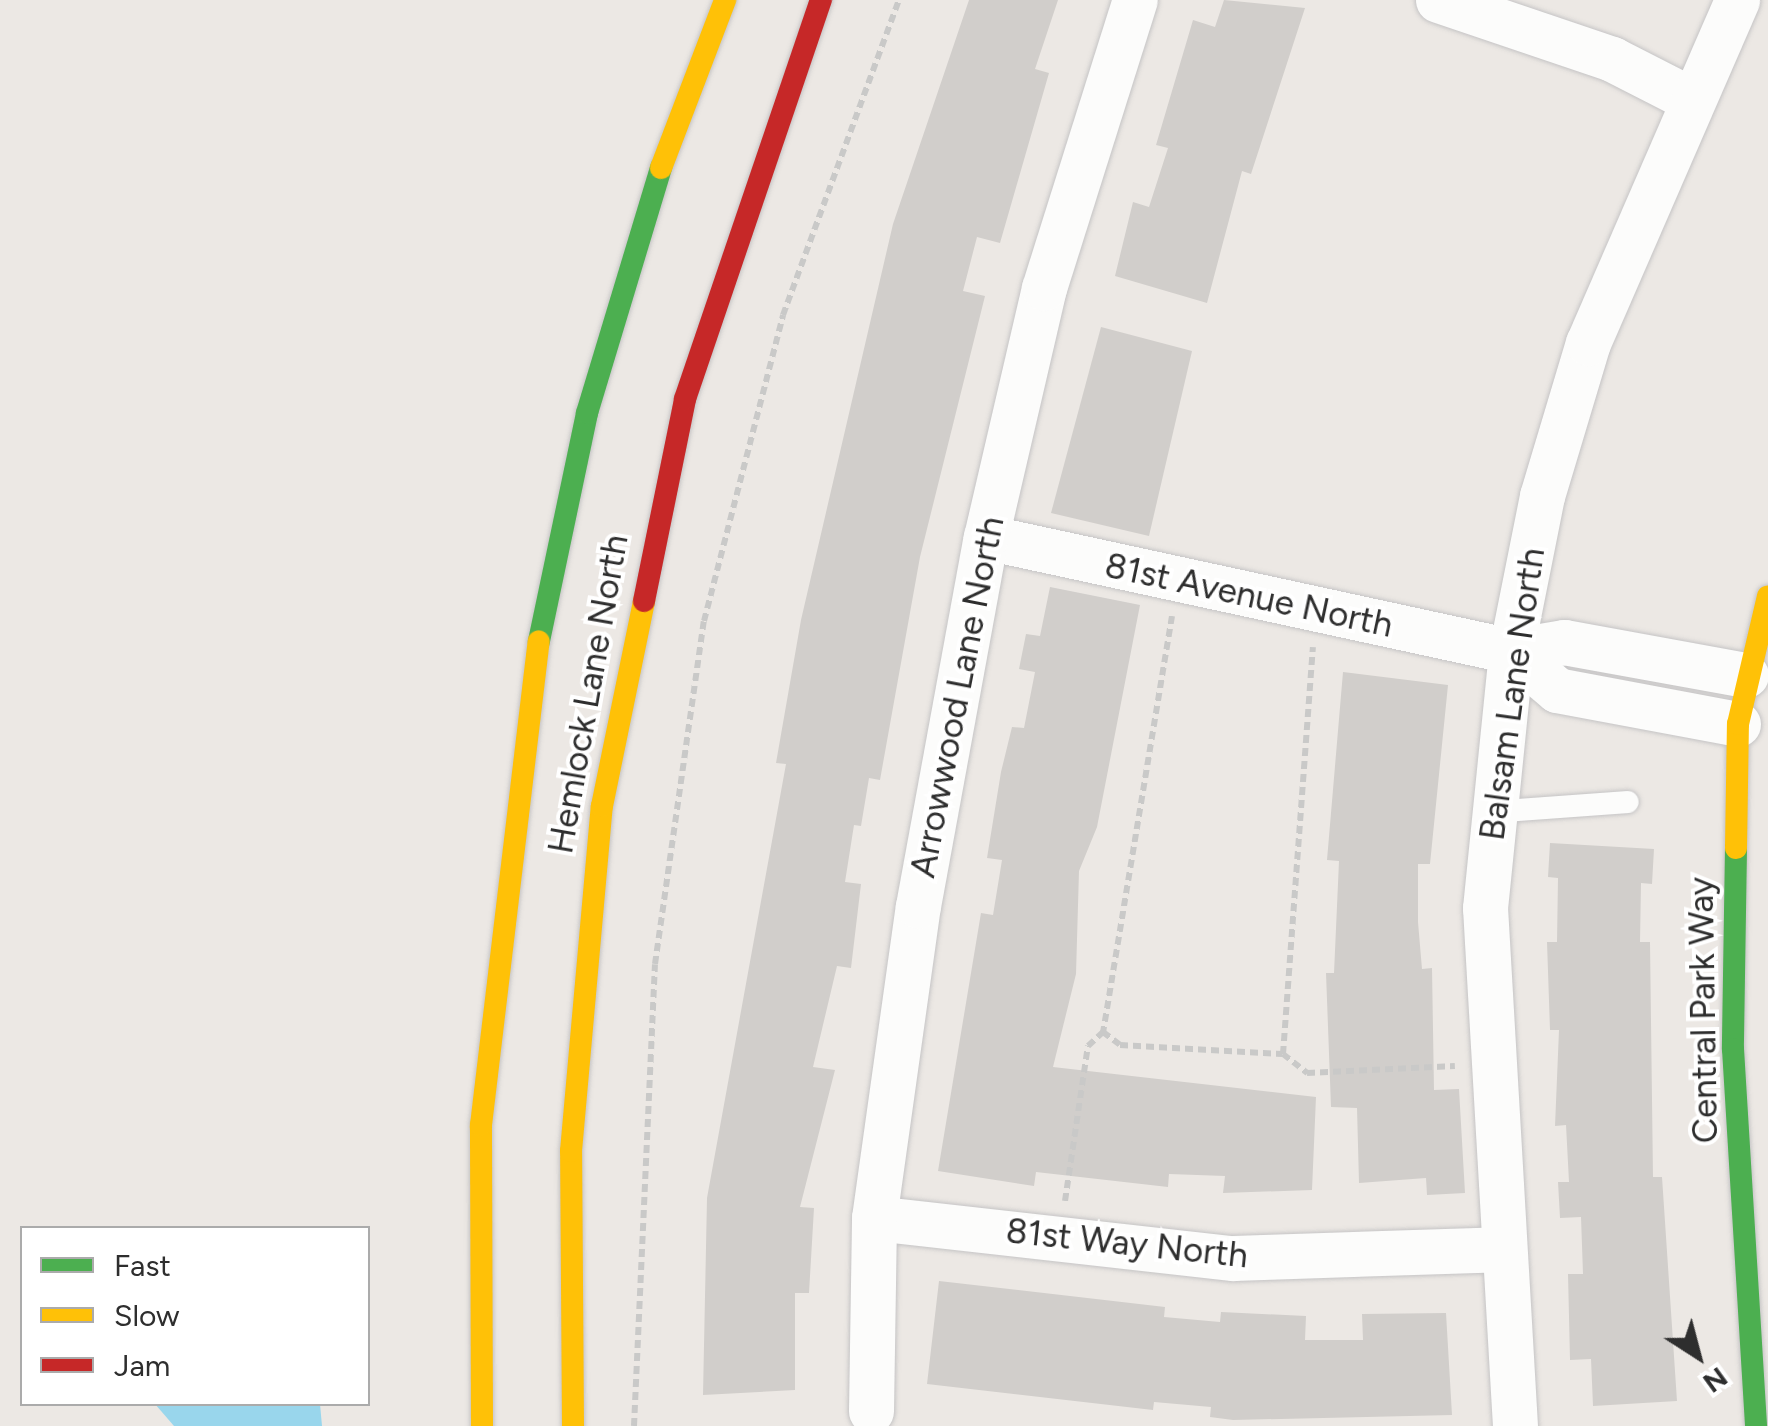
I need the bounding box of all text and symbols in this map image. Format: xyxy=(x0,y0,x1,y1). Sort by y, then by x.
street label: Arrowwood Lane North xyxy=(901,513,1013,881)
street label: Hemlock Lane North xyxy=(539,531,637,857)
street label: 81st Avenue North xyxy=(1101,544,1397,646)
street label: Balsam Lane North xyxy=(1471,545,1553,843)
street label: Central Park Way xyxy=(1680,876,1726,1144)
street label: 81st Way North xyxy=(1004,1209,1250,1277)
legend xyxy=(20,1226,370,1406)
text: Fast xyxy=(114,1247,171,1284)
text: Slow xyxy=(114,1297,180,1334)
north arrow xyxy=(1648,1306,1748,1406)
text: Jam xyxy=(114,1347,170,1384)
text: N xyxy=(1697,1360,1734,1400)

